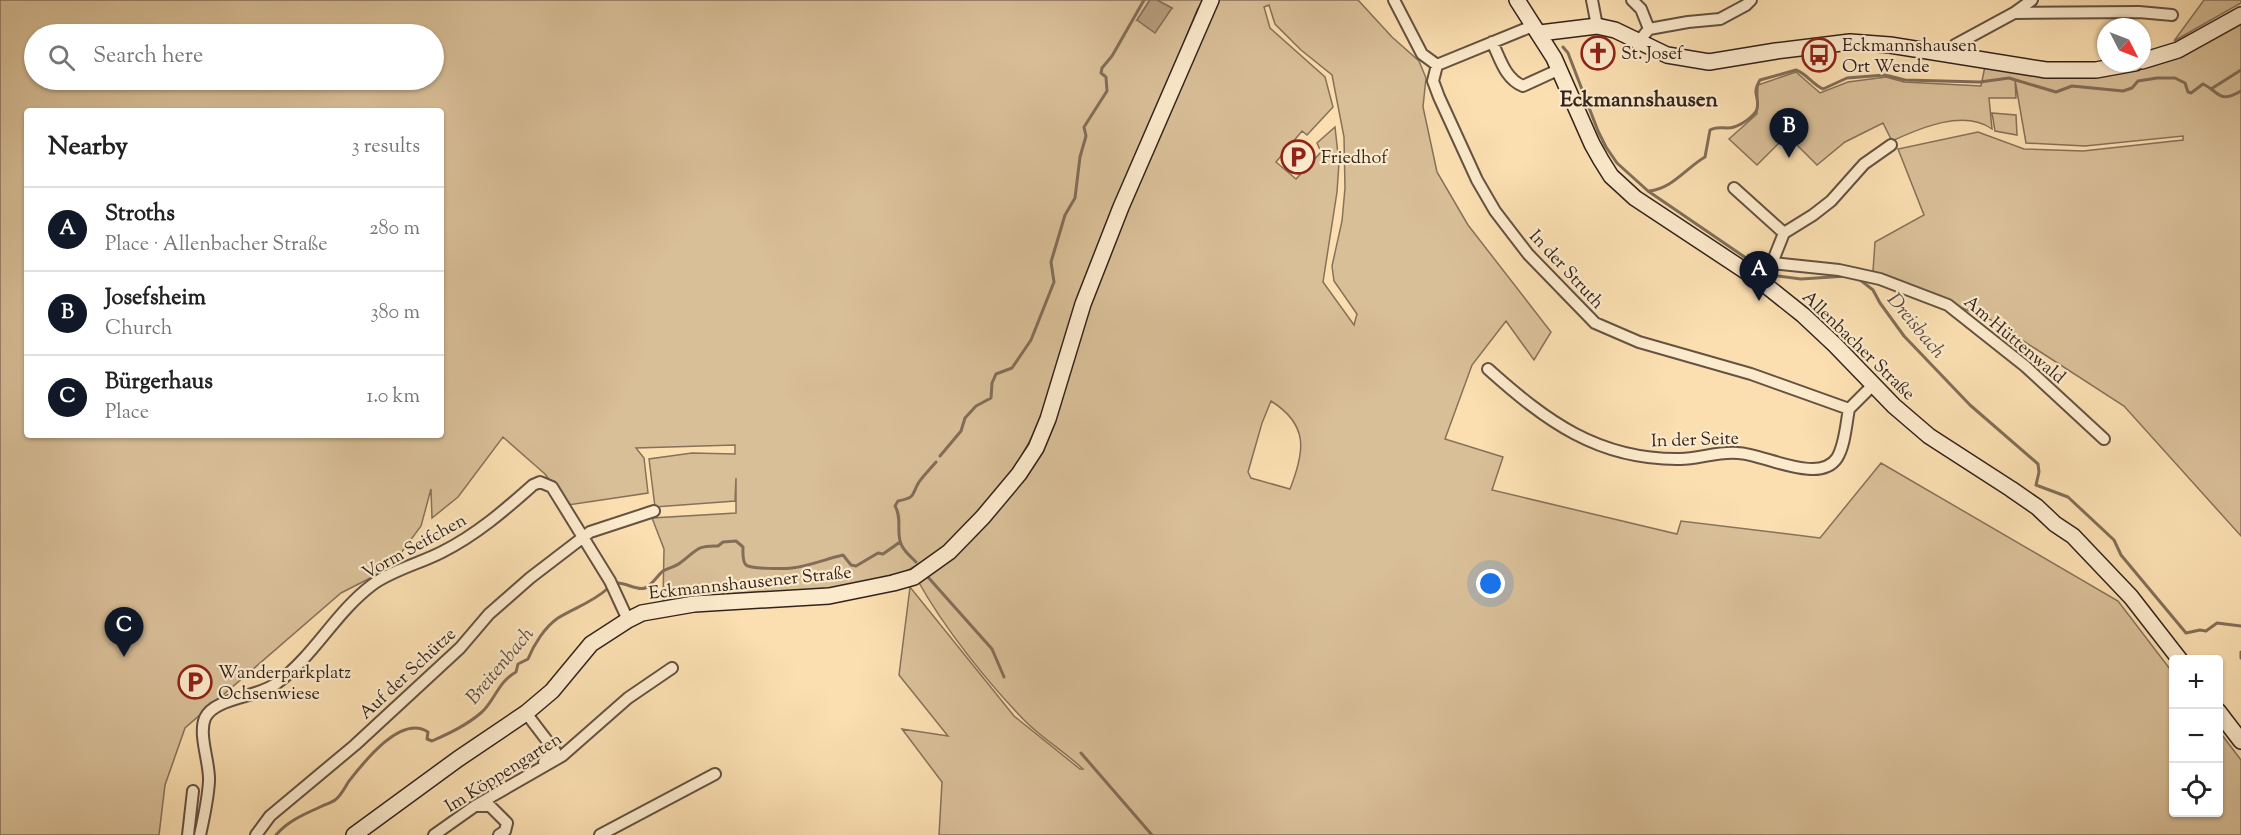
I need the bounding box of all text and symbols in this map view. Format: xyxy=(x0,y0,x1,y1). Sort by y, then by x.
north arrow xyxy=(2097,18,2151,72)
search box xyxy=(24,24,444,90)
place label: Eckmannshausen Ort Wende xyxy=(1842,34,1978,81)
church icon: St. Josef xyxy=(1580,35,1616,71)
bus stop icon: Eckmannshausen Ort Wende xyxy=(1801,37,1837,73)
icon: search xyxy=(45,41,78,74)
text: Search here xyxy=(93,41,203,73)
place label: St. Josef xyxy=(1621,42,1684,68)
district label: Eckmannshausen xyxy=(1560,86,1719,116)
pin: B xyxy=(1770,108,1808,158)
text: Nearby xyxy=(48,129,128,166)
text: 3 results xyxy=(351,133,420,162)
parking icon: Friedhof xyxy=(1280,139,1316,175)
place label: Friedhof xyxy=(1321,146,1388,172)
text: Stroths xyxy=(105,199,175,231)
text: A xyxy=(59,215,76,244)
text: 280 m xyxy=(369,215,420,244)
street label: In der Struth xyxy=(1522,225,1609,316)
text: Place · Allenbacher Straße xyxy=(105,231,328,260)
pin: A xyxy=(1740,252,1778,301)
text: Josefsheim xyxy=(105,283,206,315)
street label: Allenbacher Straße xyxy=(1795,286,1920,407)
water label: Dreisbach xyxy=(1879,287,1952,366)
street label: Am Hüttenwald xyxy=(1957,290,2070,391)
text: B xyxy=(61,299,74,328)
text: 380 m xyxy=(371,299,420,328)
text: Church xyxy=(105,315,172,344)
text: Bürgerhaus xyxy=(105,367,213,399)
text: C xyxy=(59,383,76,412)
text: 1.0 km xyxy=(366,383,420,412)
text: Place xyxy=(105,399,149,428)
street label: In der Seite xyxy=(1651,426,1740,456)
street label: Vorm Seifchen xyxy=(358,508,472,587)
street label: Eckmannshausener Straße xyxy=(647,560,853,608)
your location xyxy=(1476,569,1505,598)
pin: C xyxy=(104,608,144,657)
water label: Breitenbach xyxy=(460,621,542,712)
street label: Auf der Schütze xyxy=(354,623,463,726)
map controls xyxy=(2169,655,2223,817)
button: + xyxy=(2169,655,2223,709)
place label: Wanderparkplatz Ochsenwiese xyxy=(218,661,351,708)
parking icon: Wanderparkplatz Ochsenwiese xyxy=(177,664,213,700)
button: − xyxy=(2169,709,2223,763)
street label: Im Köppengarten xyxy=(440,727,568,820)
button: locate xyxy=(2169,763,2223,817)

